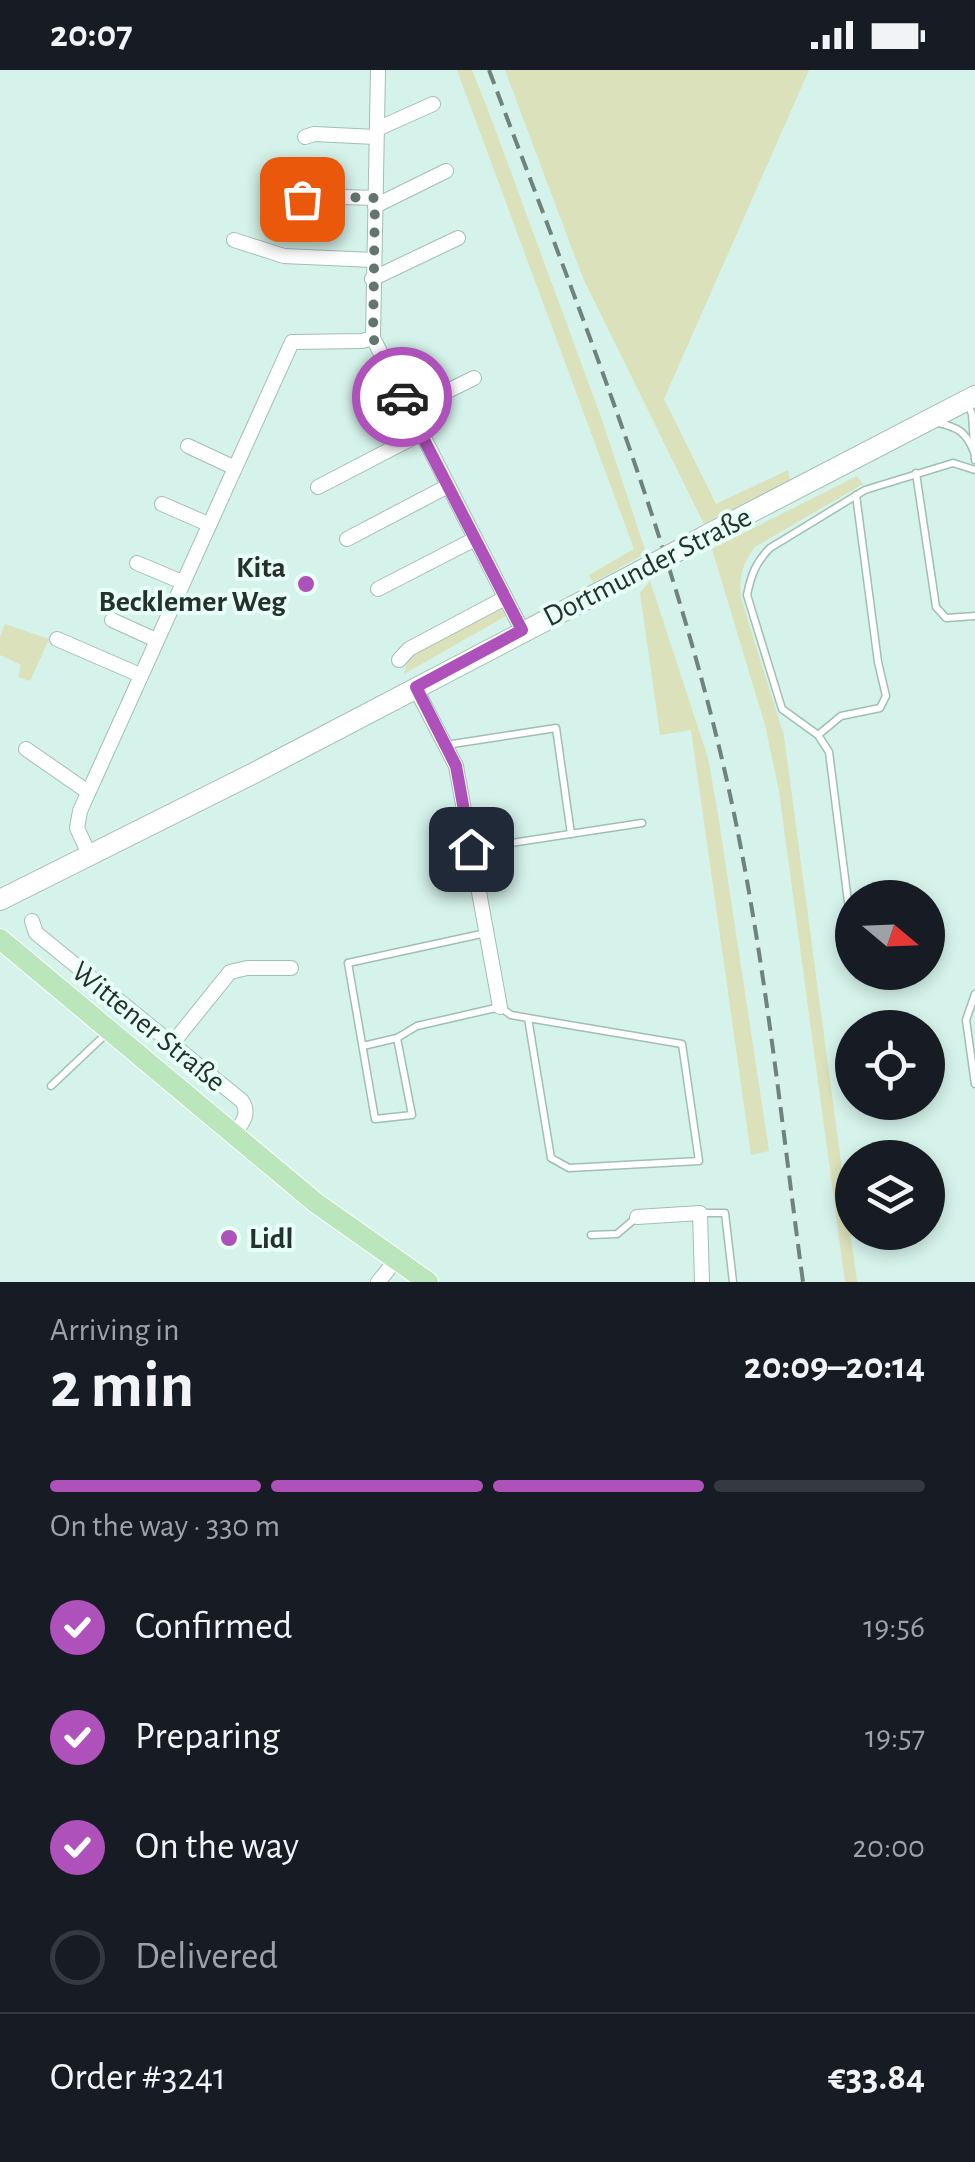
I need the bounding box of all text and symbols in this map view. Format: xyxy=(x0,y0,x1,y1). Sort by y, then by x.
text: 20:07 xyxy=(50,16,133,54)
pin xyxy=(260,157,345,242)
icon: bag xyxy=(275,172,330,227)
courier xyxy=(352,347,452,447)
icon: car xyxy=(375,370,430,425)
street label: Dortmunder Straße xyxy=(539,502,756,632)
place label: Kita Becklemer Weg xyxy=(98,553,287,617)
marker: Kita Becklemer Weg xyxy=(295,573,317,595)
pin xyxy=(429,807,514,892)
icon: home xyxy=(444,822,499,877)
north arrow xyxy=(835,880,945,990)
map controls xyxy=(835,880,945,1250)
street label: Wittener Straße xyxy=(66,956,231,1098)
button: locate xyxy=(835,1010,945,1120)
button: layers xyxy=(835,1140,945,1250)
place label: Lidl xyxy=(249,1224,294,1254)
marker: Lidl xyxy=(218,1227,240,1249)
text: Arriving in xyxy=(50,1314,179,1346)
text: 20:09–20:14 xyxy=(744,1348,925,1386)
text: 2 min xyxy=(50,1354,194,1419)
text: On the way · 330 m xyxy=(50,1510,280,1542)
icon: check xyxy=(50,1600,105,1655)
text: Confirmed xyxy=(135,1608,292,1646)
text: 19:56 xyxy=(863,1611,925,1643)
icon: check xyxy=(50,1710,105,1765)
text: Preparing xyxy=(135,1718,280,1756)
text: 19:57 xyxy=(865,1721,925,1753)
icon: check xyxy=(50,1820,105,1875)
text: On the way xyxy=(135,1828,299,1866)
text: 20:00 xyxy=(852,1831,925,1863)
text: Delivered xyxy=(135,1938,278,1976)
text: Order #3241 xyxy=(50,2059,226,2097)
text: €33.84 xyxy=(828,2059,925,2097)

